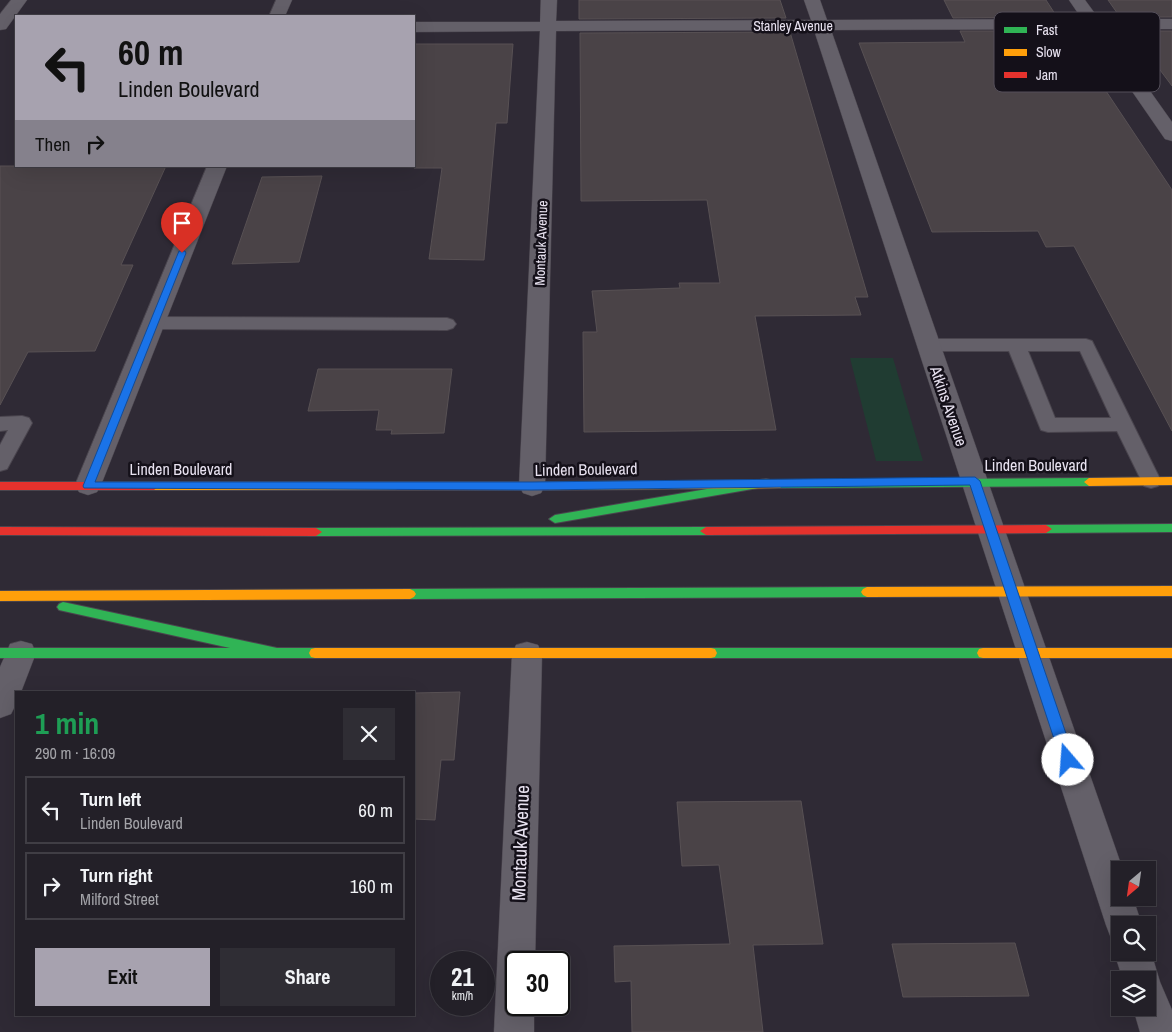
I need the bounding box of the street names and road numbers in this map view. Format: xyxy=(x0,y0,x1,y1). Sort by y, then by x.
street label: Stanley Avenue xyxy=(753,17,833,35)
street label: Montauk Avenue xyxy=(531,200,551,286)
street label: Atkins Avenue xyxy=(925,362,973,449)
street label: Linden Boulevard xyxy=(985,454,1087,476)
street label: Linden Boulevard xyxy=(534,457,638,481)
street label: Linden Boulevard xyxy=(130,458,232,480)
street label: Montauk Avenue xyxy=(505,785,535,901)

